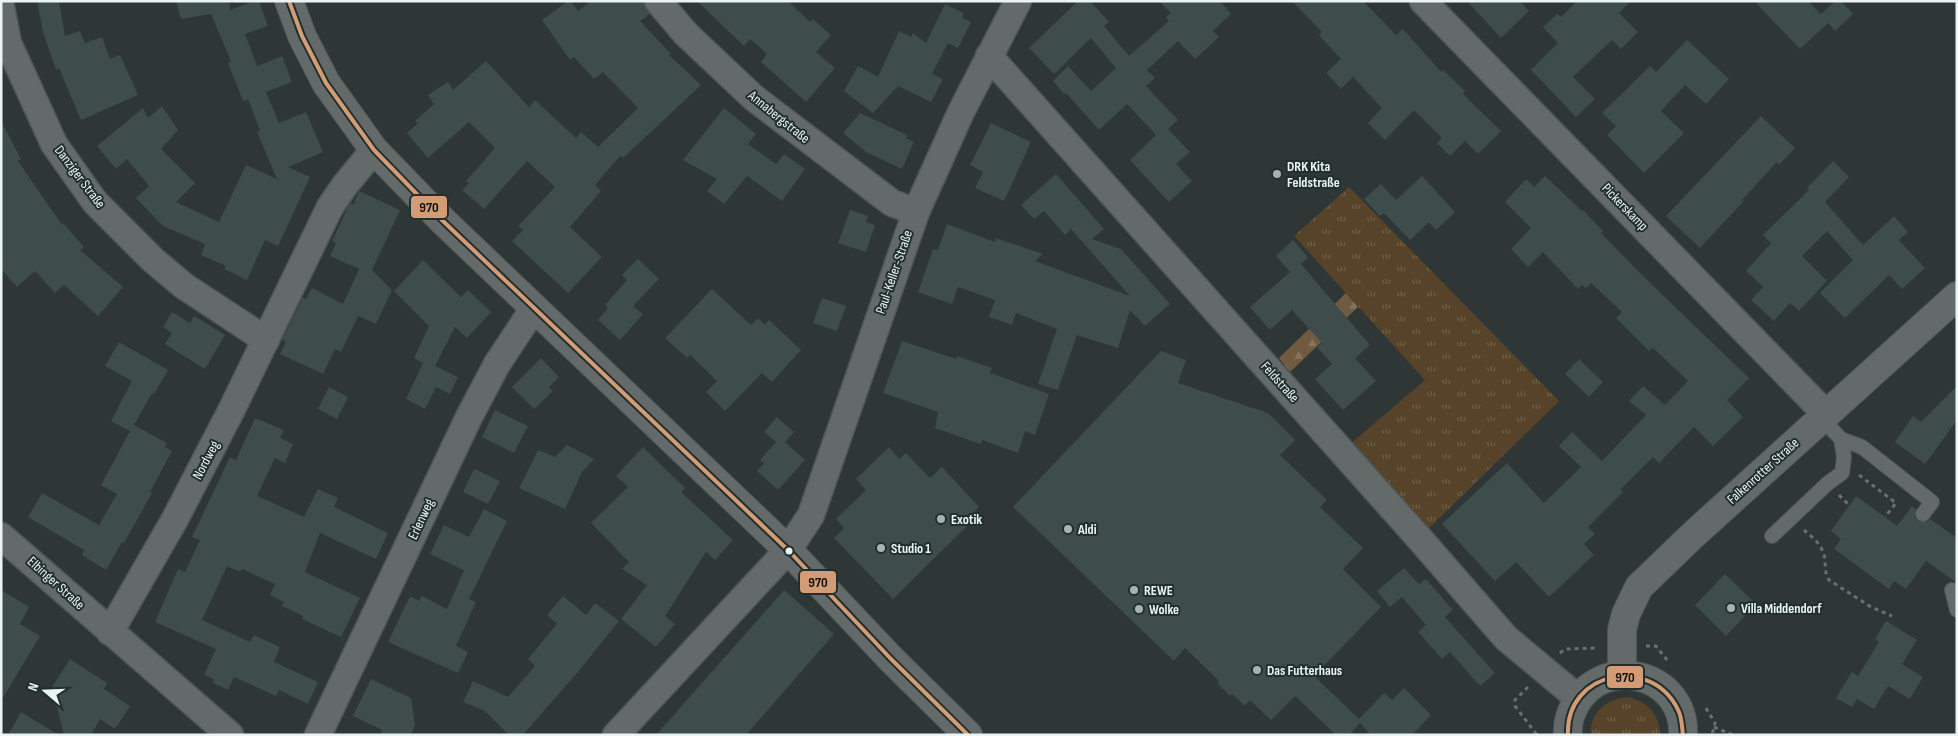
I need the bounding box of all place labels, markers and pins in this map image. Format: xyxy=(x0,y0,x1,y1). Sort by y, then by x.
place label: DRK Kita Feldstraße xyxy=(1287,158,1340,191)
marker: DRK Kita Feldstraße xyxy=(1271,168,1283,180)
place label: Exotik xyxy=(951,511,982,528)
marker: Exotik xyxy=(935,513,947,525)
place label: Aldi xyxy=(1077,521,1097,538)
marker: Aldi xyxy=(1062,523,1074,535)
place label: Studio 1 xyxy=(891,540,931,557)
marker: Studio 1 xyxy=(875,542,887,554)
unlabelled marker xyxy=(784,546,794,556)
place label: REWE xyxy=(1144,582,1173,599)
marker: REWE xyxy=(1128,584,1140,596)
place label: Villa Middendorf xyxy=(1741,600,1822,617)
place label: Wolke xyxy=(1149,601,1179,618)
marker: Villa Middendorf xyxy=(1725,602,1737,614)
marker: Wolke xyxy=(1133,603,1145,615)
place label: Das Futterhaus xyxy=(1267,662,1342,679)
marker: Das Futterhaus xyxy=(1251,664,1263,676)

